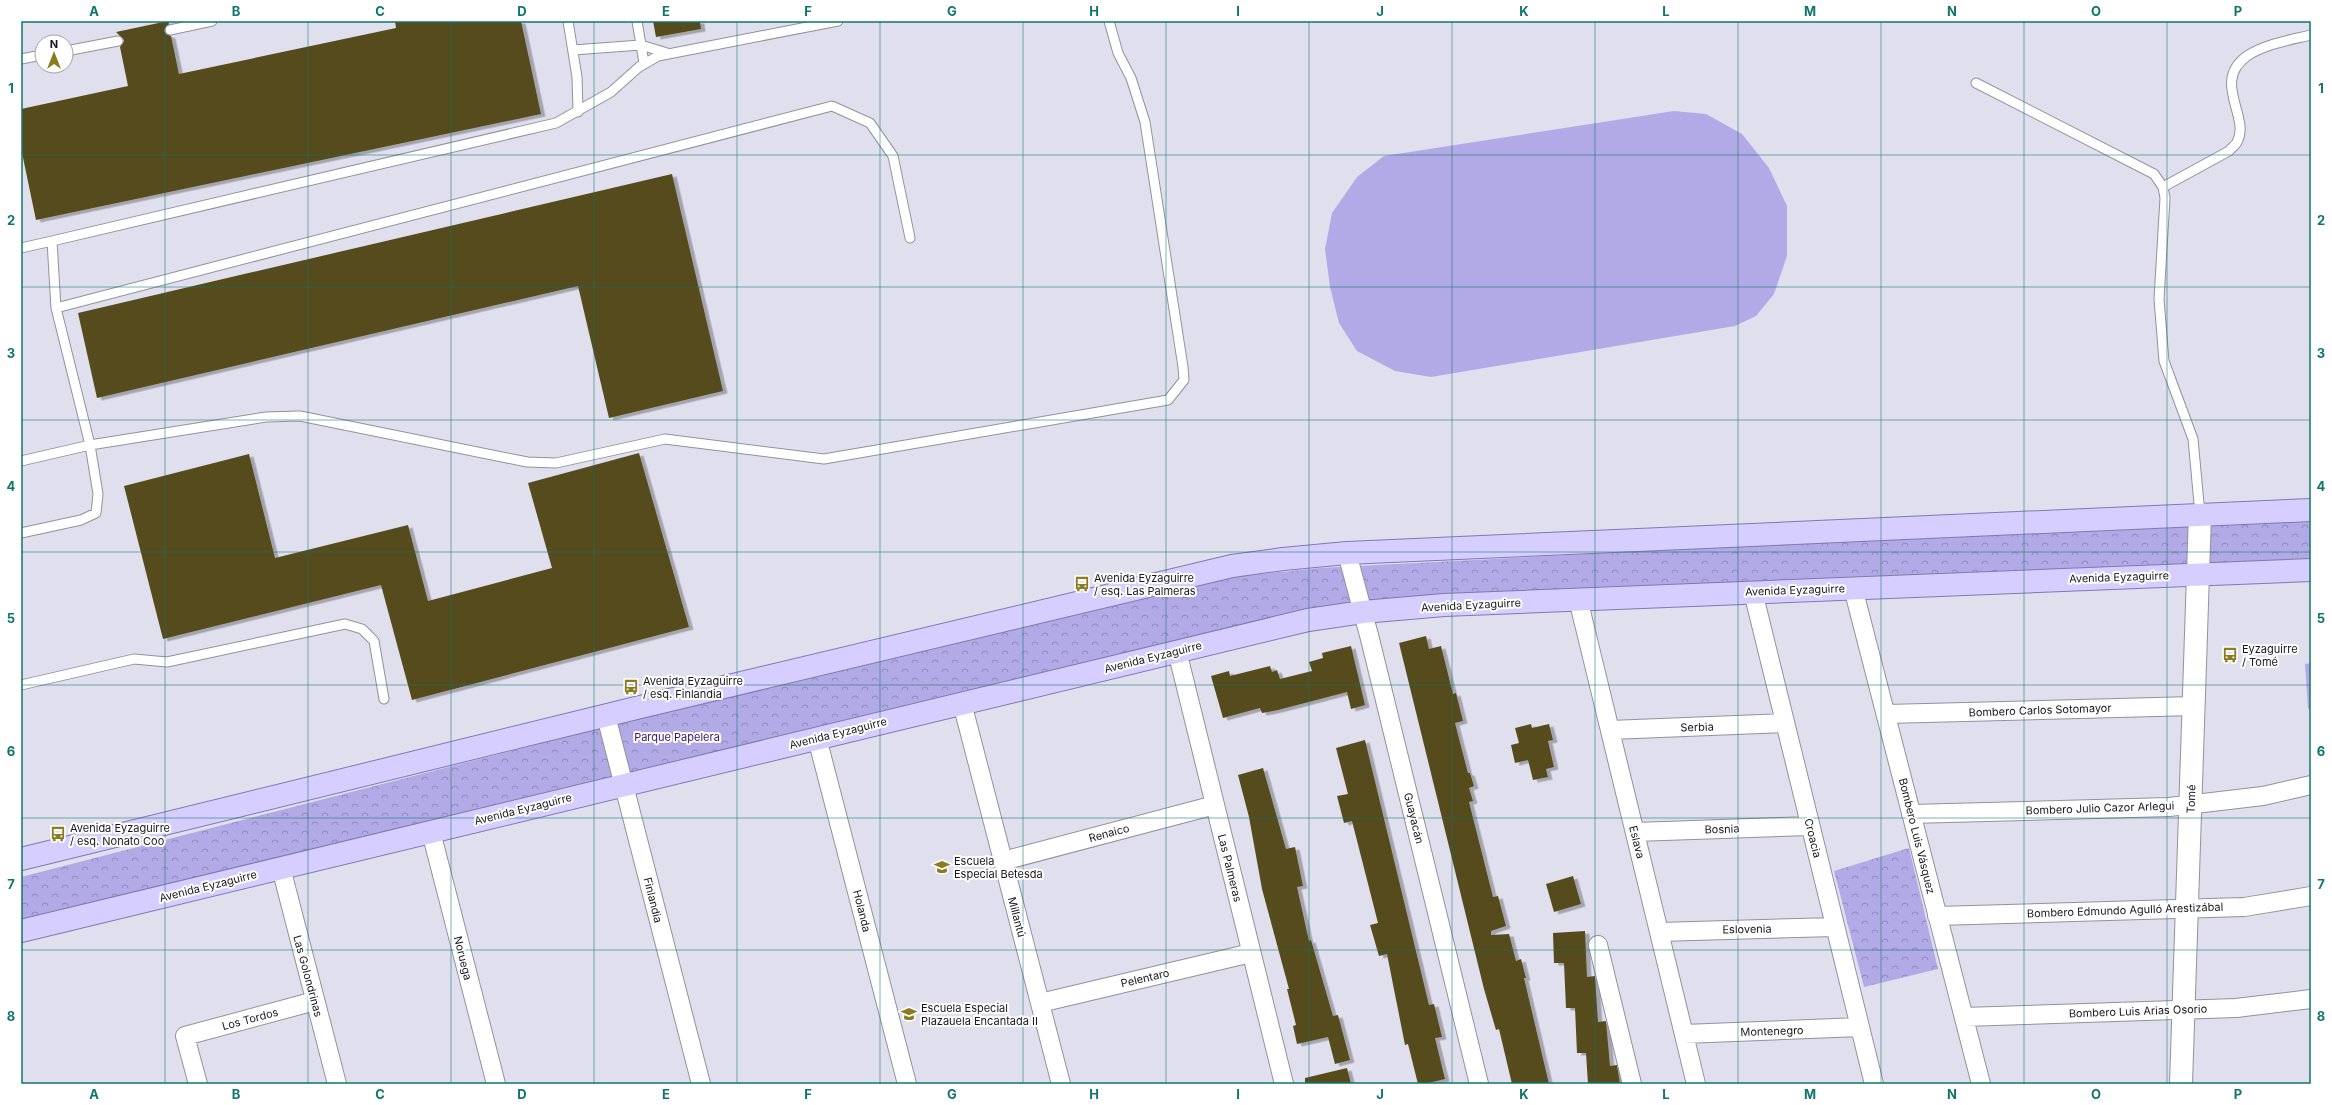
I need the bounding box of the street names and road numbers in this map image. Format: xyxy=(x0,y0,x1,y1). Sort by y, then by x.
street label: Avenida Eyzaguirre xyxy=(2069,568,2169,586)
street label: Avenida Eyzaguirre xyxy=(1745,581,1845,599)
street label: Avenida Eyzaguirre xyxy=(1421,595,1521,615)
street label: Avenida Eyzaguirre xyxy=(1103,638,1203,676)
street label: Bombero Carlos Sotomayor xyxy=(1968,701,2112,719)
street label: Avenida Eyzaguirre xyxy=(788,714,888,752)
street label: Serbia xyxy=(1680,719,1714,735)
street label: Bombero Luis Vásquez xyxy=(1896,777,1938,895)
street label: Tomé xyxy=(2184,784,2198,814)
street label: Avenida Eyzaguirre xyxy=(473,790,573,828)
street label: Guayacán xyxy=(1401,791,1427,845)
street label: Bombero Julio Cazor Arlegui xyxy=(2025,798,2175,818)
street label: Croacia xyxy=(1801,817,1825,859)
street label: Renaico xyxy=(1087,821,1131,845)
street label: Bosnia xyxy=(1704,821,1740,837)
street label: Eslava xyxy=(1626,824,1648,860)
street label: Las Palmeras xyxy=(1215,833,1245,904)
street label: Avenida Eyzaguirre xyxy=(158,867,258,905)
street label: Finlandia xyxy=(641,876,665,924)
street label: Holanda xyxy=(850,888,874,934)
street label: Millantú xyxy=(1005,896,1029,938)
street label: Bombero Edmundo Agulló Arestizábal xyxy=(2027,900,2223,920)
street label: Eslovenia xyxy=(1722,922,1772,936)
street label: Las Golondrinas xyxy=(290,934,326,1019)
street label: Noruega xyxy=(451,935,475,981)
street label: Pelentaro xyxy=(1119,966,1171,990)
street label: Bombero Luis Arias Osorio xyxy=(2069,1002,2208,1020)
street label: Los Tordos xyxy=(220,1005,280,1033)
street label: Montenegro xyxy=(1740,1023,1804,1039)

